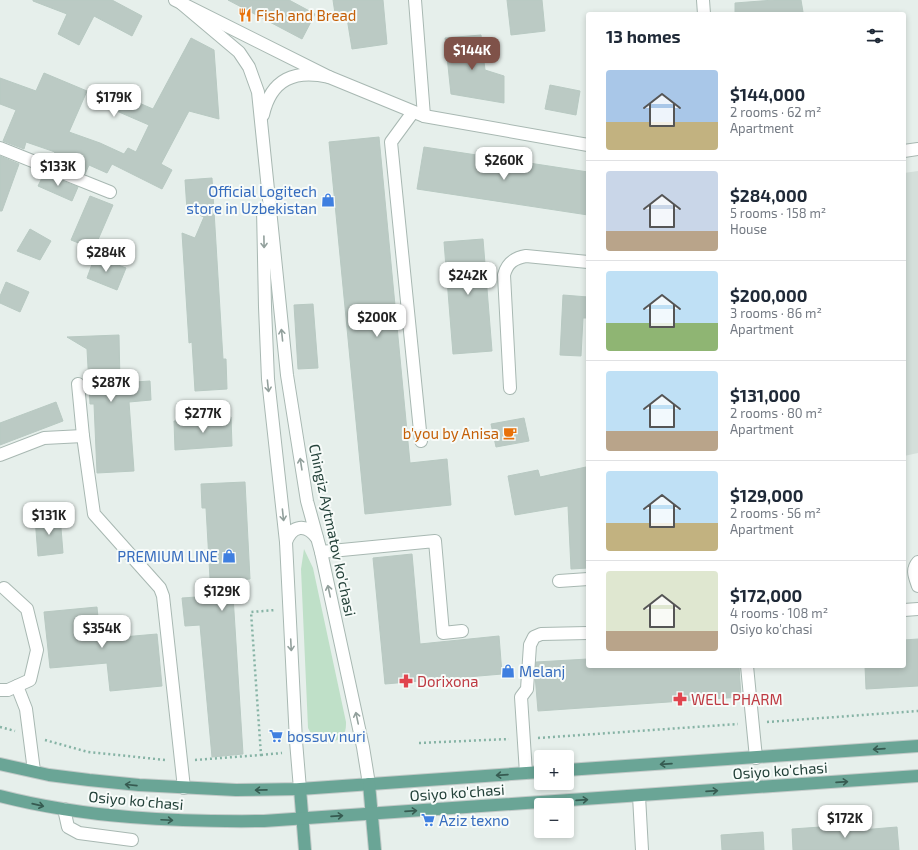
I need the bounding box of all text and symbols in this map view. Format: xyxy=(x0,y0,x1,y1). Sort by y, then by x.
place label: Fish and Bread xyxy=(256,6,356,24)
restaurant icon: Fish and Bread xyxy=(237,7,253,23)
icon: filters xyxy=(864,25,886,47)
text: 13 homes xyxy=(606,26,681,46)
pin: $144K xyxy=(444,37,500,71)
text: $144K xyxy=(453,42,491,58)
pin: $179K xyxy=(86,84,142,118)
text: $144,000 xyxy=(730,84,805,104)
icon: home xyxy=(638,86,686,134)
text: $179K xyxy=(96,89,132,105)
text: 2 rooms · 62 m² xyxy=(730,104,821,120)
text: Apartment xyxy=(730,120,794,136)
pin: $260K xyxy=(476,147,532,181)
text: $260K xyxy=(484,152,524,168)
pin: $133K xyxy=(30,153,86,187)
text: $133K xyxy=(40,158,76,174)
place label: Official Logitech store in Uzbekistan xyxy=(186,182,317,217)
text: $284,000 xyxy=(730,185,807,205)
icon: home xyxy=(638,187,686,235)
shop icon: Official Logitech store in Uzbekistan xyxy=(320,192,336,208)
text: 5 rooms · 158 m² xyxy=(730,205,826,221)
text: House xyxy=(730,221,767,237)
one-way arrow xyxy=(260,235,267,248)
pin: $284K xyxy=(78,239,134,273)
text: $284K xyxy=(86,244,126,260)
pin: $242K xyxy=(440,262,496,296)
text: $242K xyxy=(448,267,488,283)
text: $200,000 xyxy=(730,285,808,305)
icon: home xyxy=(638,287,686,335)
pin: $200K xyxy=(349,304,405,338)
text: 3 rooms · 86 m² xyxy=(730,305,822,321)
text: $200K xyxy=(357,309,397,325)
text: Apartment xyxy=(730,321,794,337)
one-way arrow xyxy=(279,329,286,342)
pin: $287K xyxy=(83,369,139,403)
text: $287K xyxy=(92,374,130,390)
one-way arrow xyxy=(265,379,272,392)
text: $131,000 xyxy=(730,385,800,405)
icon: home xyxy=(638,387,686,435)
pin: $277K xyxy=(175,400,231,434)
text: $277K xyxy=(184,405,222,421)
text: 2 rooms · 80 m² xyxy=(730,405,822,421)
text: Apartment xyxy=(730,421,794,437)
place label: b'you by Anisa xyxy=(403,424,499,442)
cafe icon: b'you by Anisa xyxy=(502,425,518,441)
street label: Chingiz Aytmatov ko'chasi xyxy=(306,442,360,618)
one-way arrow xyxy=(297,458,305,471)
text: $129,000 xyxy=(730,485,803,505)
icon: home xyxy=(638,487,686,535)
pin: $131K xyxy=(21,502,77,536)
text: 2 rooms · 56 m² xyxy=(730,505,821,521)
text: $131K xyxy=(32,507,66,523)
one-way arrow xyxy=(279,509,286,522)
text: Apartment xyxy=(730,521,794,537)
place label: PREMIUM LINE xyxy=(117,547,218,565)
shop icon: PREMIUM LINE xyxy=(221,548,237,564)
pin: $129K xyxy=(194,578,250,612)
text: $129K xyxy=(204,583,240,599)
one-way arrow xyxy=(325,585,333,598)
text: $172,000 xyxy=(730,585,802,605)
icon: home xyxy=(638,587,686,635)
text: 4 rooms · 108 m² xyxy=(730,605,828,621)
pin: $354K xyxy=(74,615,130,649)
text: $354K xyxy=(83,620,121,636)
text: Osiyo ko'chasi xyxy=(730,621,813,637)
one-way arrow xyxy=(287,638,294,651)
place label: Melanj xyxy=(519,662,565,681)
shop icon: Melanj xyxy=(500,663,516,679)
place label: Dorixona xyxy=(417,672,478,690)
pharmacy icon: Dorixona xyxy=(398,673,414,689)
place label: WELL PHARM xyxy=(691,690,783,708)
pharmacy icon: WELL PHARM xyxy=(672,691,688,707)
one-way arrow xyxy=(352,712,360,725)
place label: bossuv nuri xyxy=(287,727,366,745)
supermarket icon: bossuv nuri xyxy=(268,728,284,744)
one-way arrow xyxy=(873,746,886,753)
map controls xyxy=(534,750,574,838)
button: + xyxy=(534,750,574,790)
street label: Osiyo ko'chasi xyxy=(732,758,828,782)
one-way arrow xyxy=(660,760,673,767)
one-way arrow xyxy=(496,771,509,778)
one-way arrow xyxy=(835,778,848,785)
street label: Osiyo ko'chasi xyxy=(409,780,505,804)
one-way arrow xyxy=(125,781,138,788)
one-way arrow xyxy=(255,786,268,794)
street label: Osiyo ko'chasi xyxy=(88,787,184,813)
one-way arrow xyxy=(705,787,718,794)
one-way arrow xyxy=(575,796,588,803)
button: − xyxy=(534,798,574,838)
one-way arrow xyxy=(31,802,44,810)
pin: $172K xyxy=(817,805,873,839)
one-way arrow xyxy=(404,808,417,815)
text: $172K xyxy=(827,810,863,826)
place label: Aziz texno xyxy=(439,811,509,829)
supermarket icon: Aziz texno xyxy=(420,812,436,828)
one-way arrow xyxy=(330,813,343,820)
one-way arrow xyxy=(160,816,173,823)

